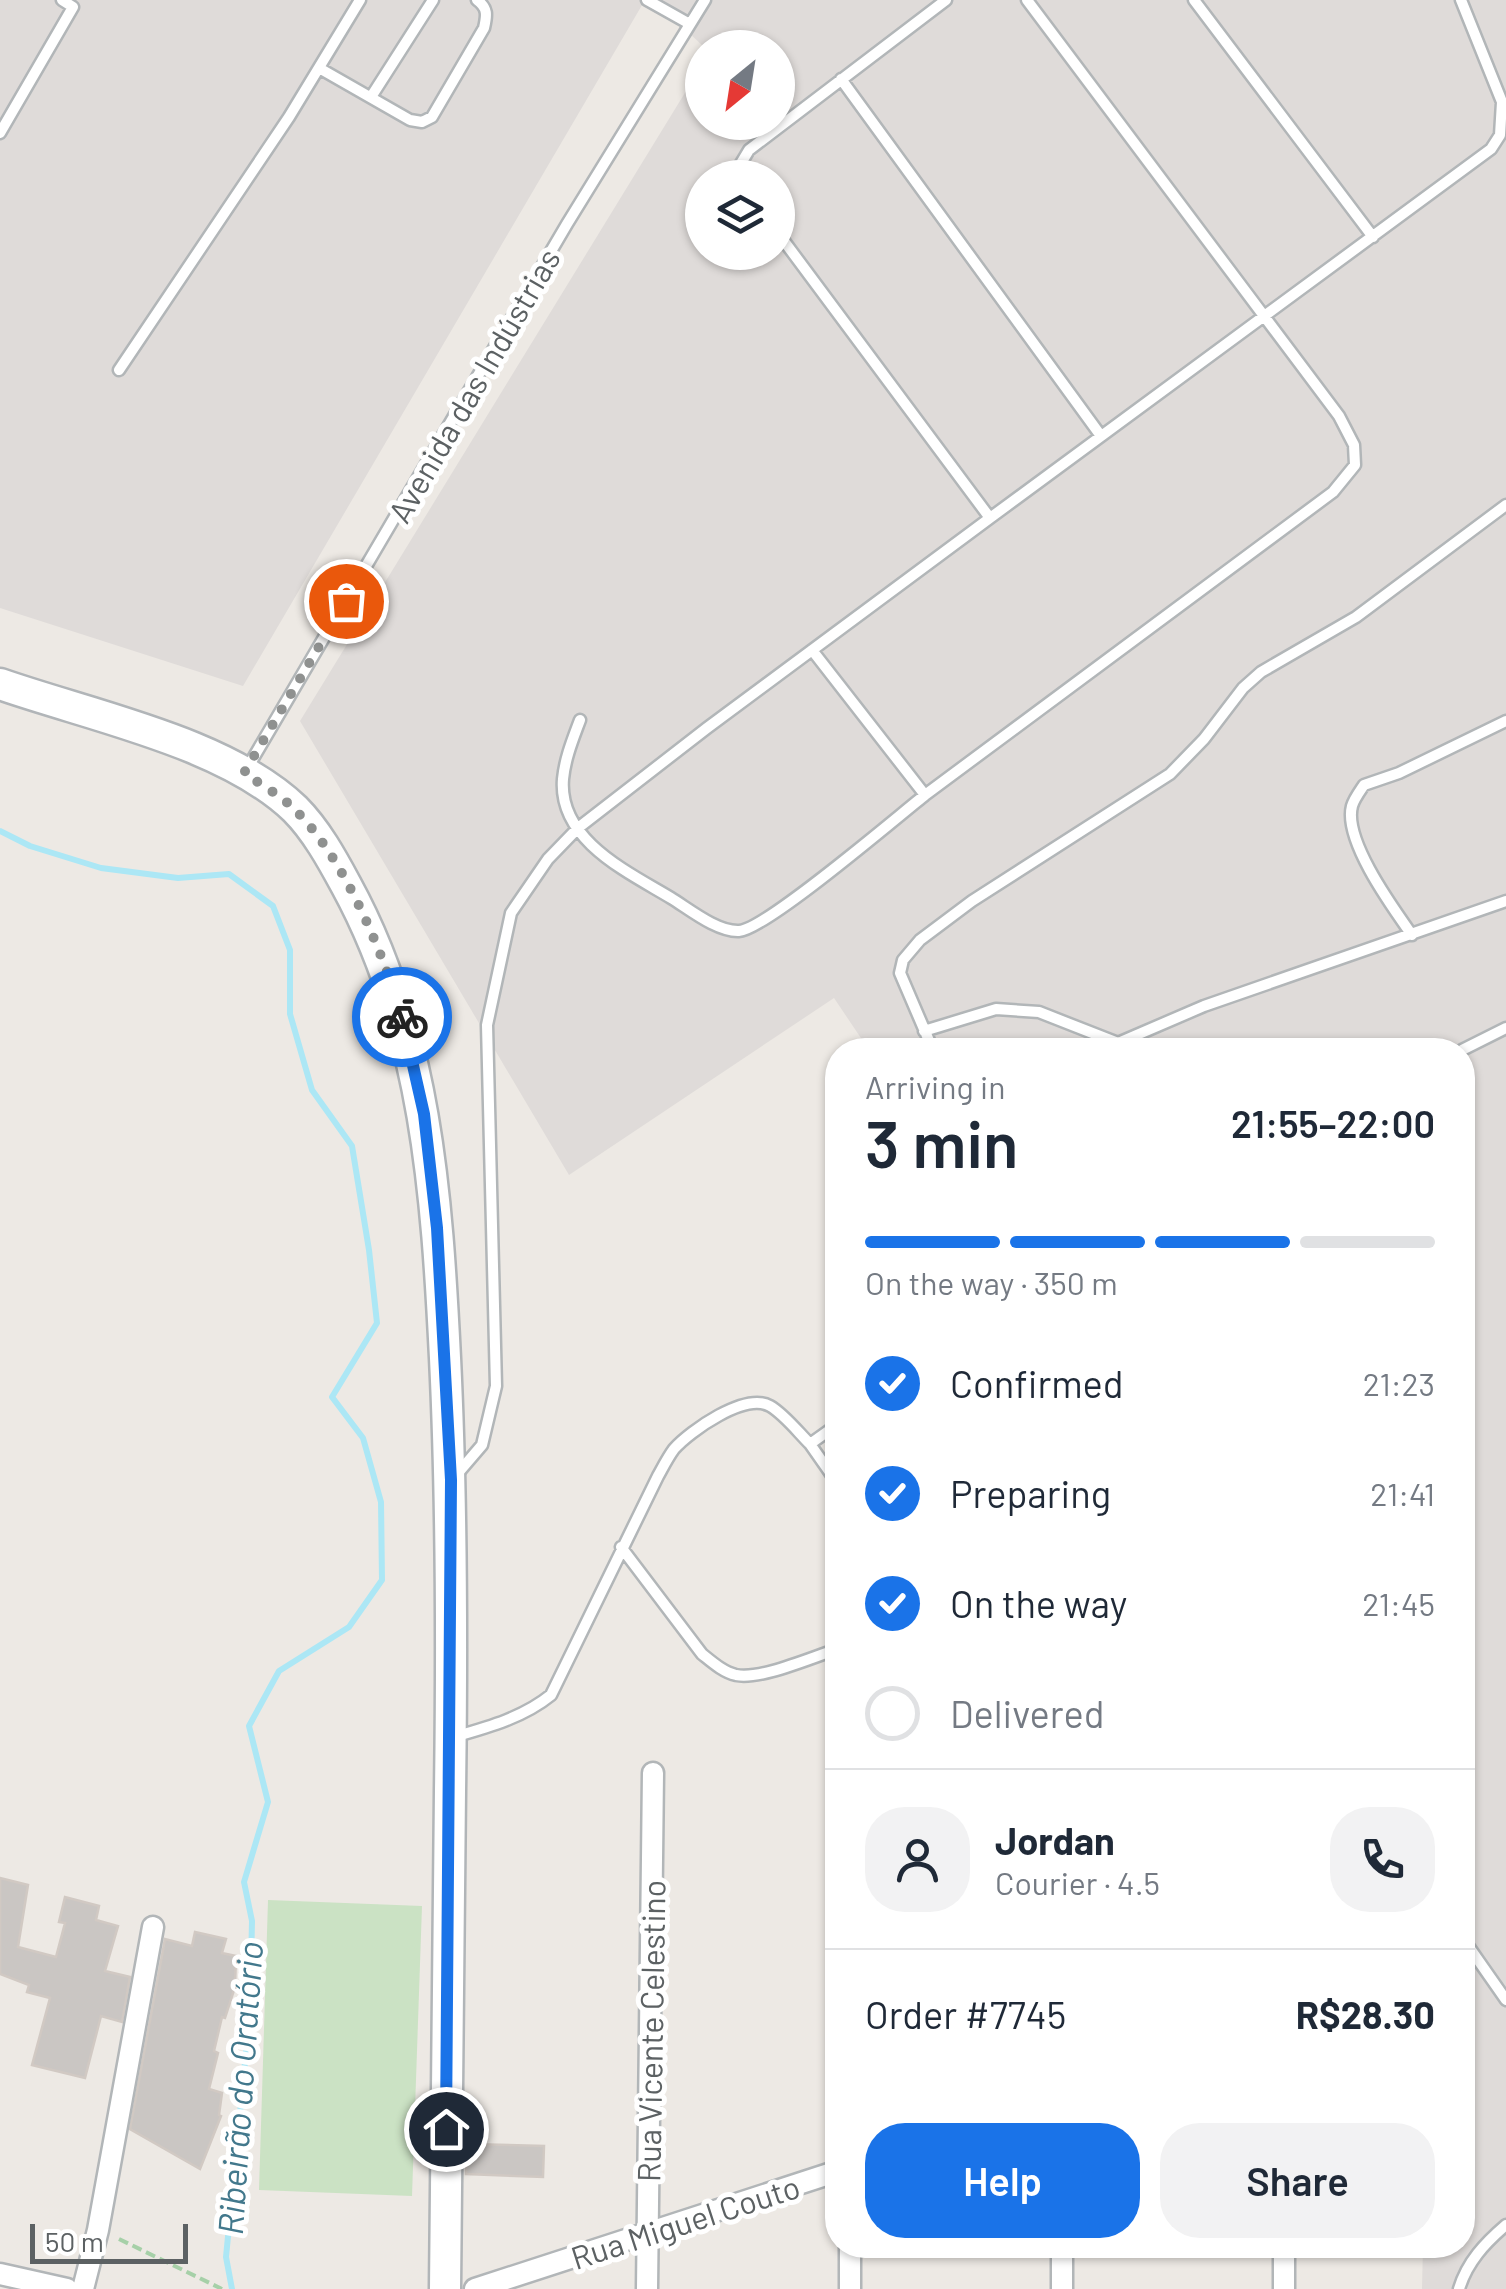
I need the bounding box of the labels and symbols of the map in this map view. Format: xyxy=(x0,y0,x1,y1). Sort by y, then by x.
north arrow xyxy=(685,30,795,140)
street label: Avenida das Indústrias xyxy=(379,241,567,529)
pin xyxy=(304,559,389,644)
courier xyxy=(352,967,452,1067)
street label: Rua Vicente Celestino xyxy=(628,1880,672,2182)
water label: Ribeirão do Oratório xyxy=(208,1940,270,2236)
pin xyxy=(404,2087,489,2172)
street label: Rua Miguel Couto xyxy=(566,2166,804,2276)
scale bar xyxy=(30,2219,188,2264)

